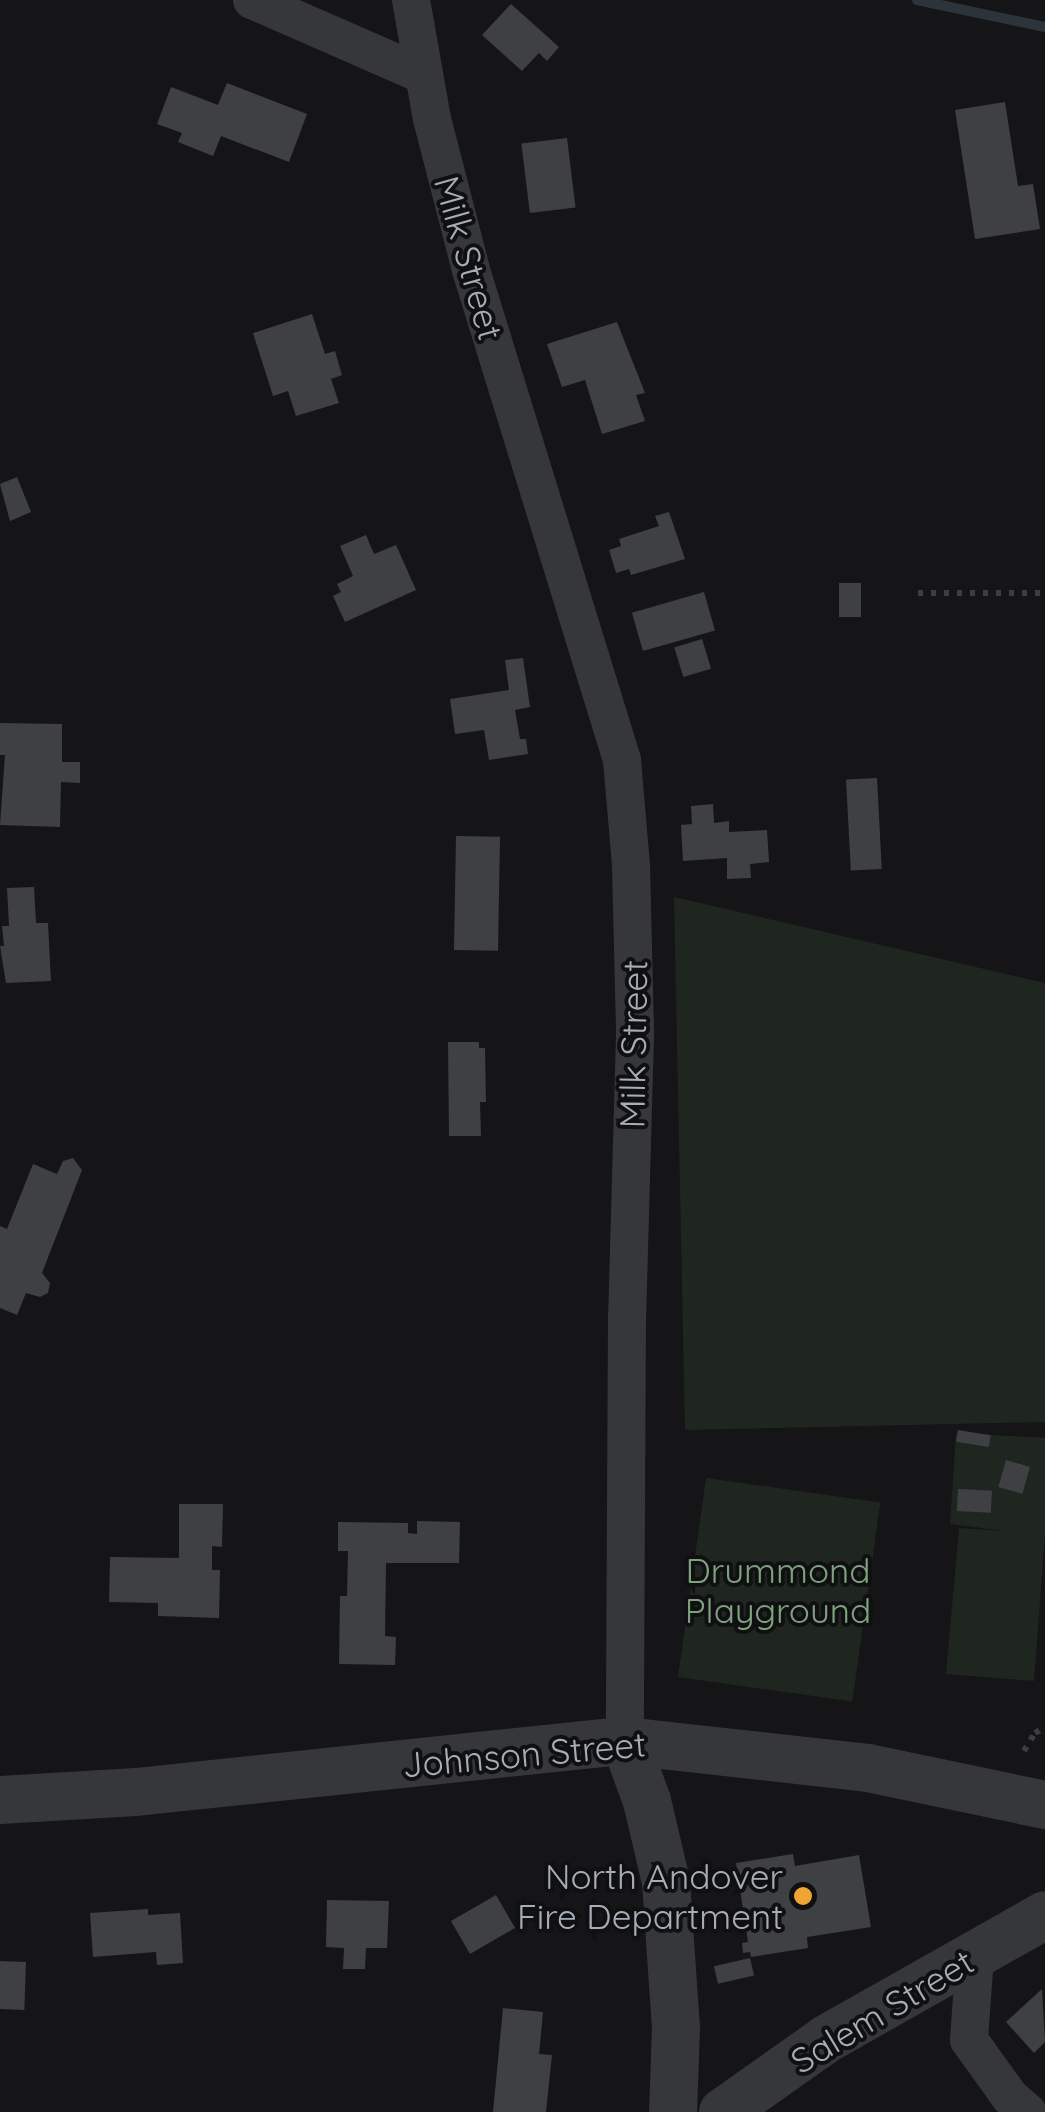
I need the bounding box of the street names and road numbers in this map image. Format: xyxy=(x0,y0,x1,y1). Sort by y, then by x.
street label: Milk Street xyxy=(426,171,512,345)
street label: Milk Street xyxy=(611,959,655,1129)
street label: Johnson Street xyxy=(401,1722,647,1786)
street label: Salem Street xyxy=(783,1940,981,2082)

